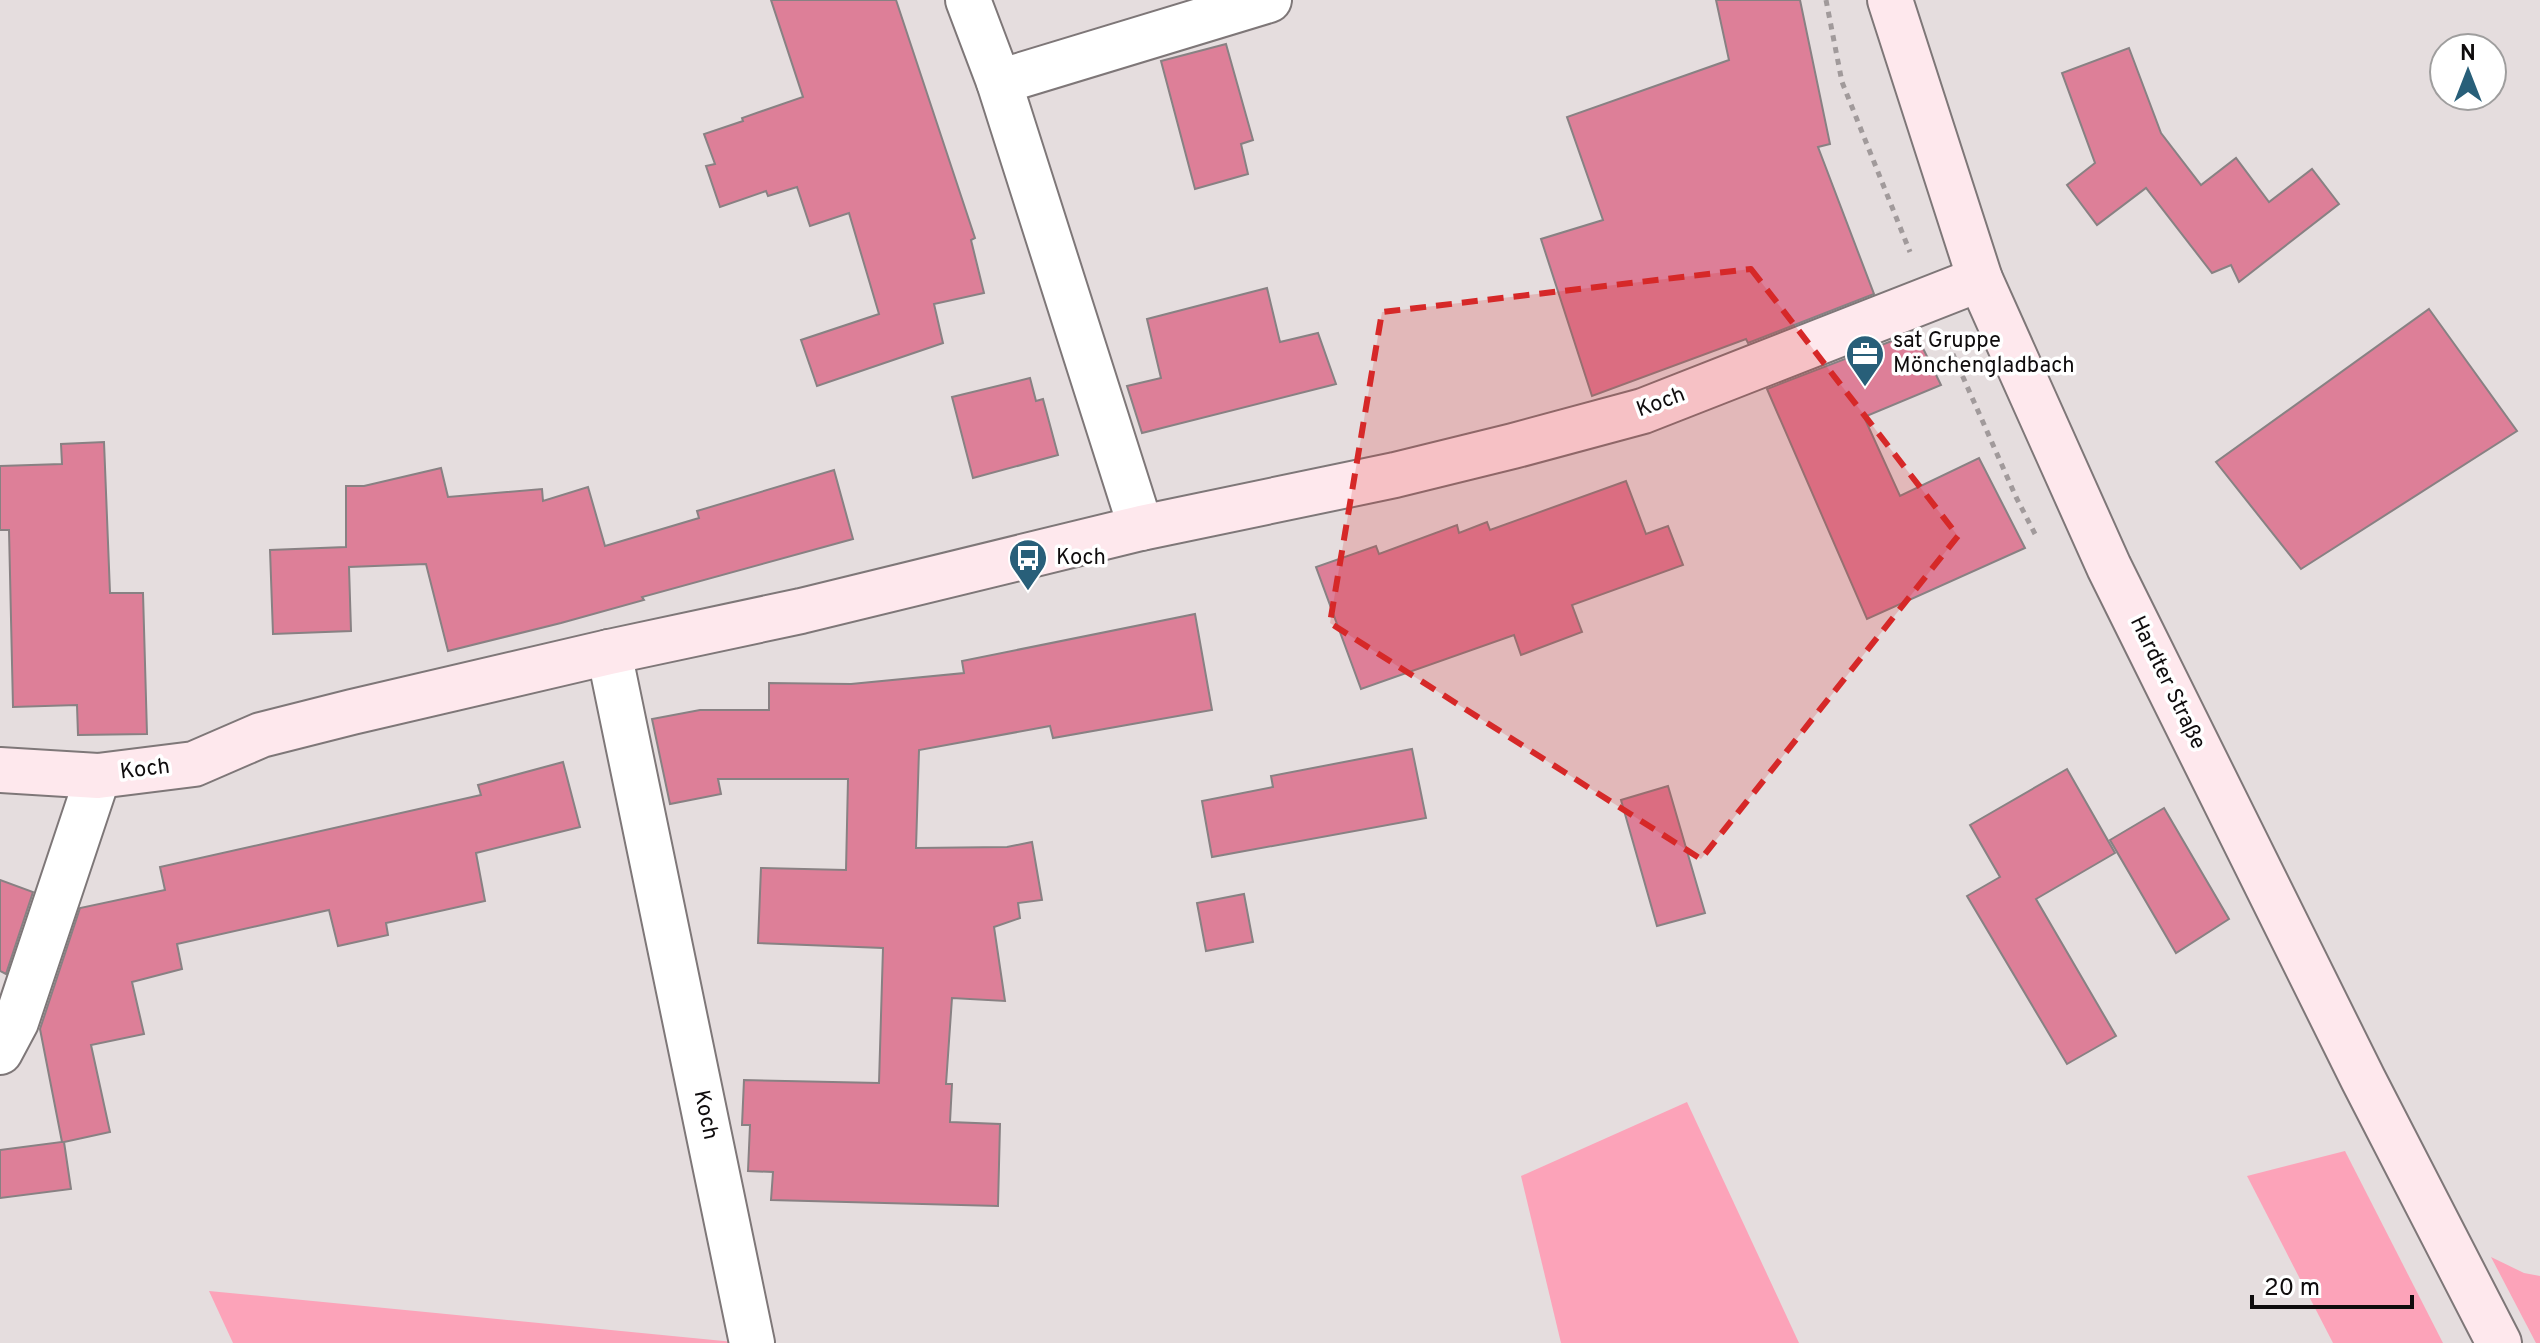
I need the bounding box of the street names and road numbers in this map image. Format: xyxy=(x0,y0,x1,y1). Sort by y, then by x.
street label: Koch xyxy=(1633,382,1689,424)
street label: Hardter Straße xyxy=(2123,612,2211,754)
street label: Koch xyxy=(119,754,171,786)
street label: Koch xyxy=(687,1088,723,1142)

